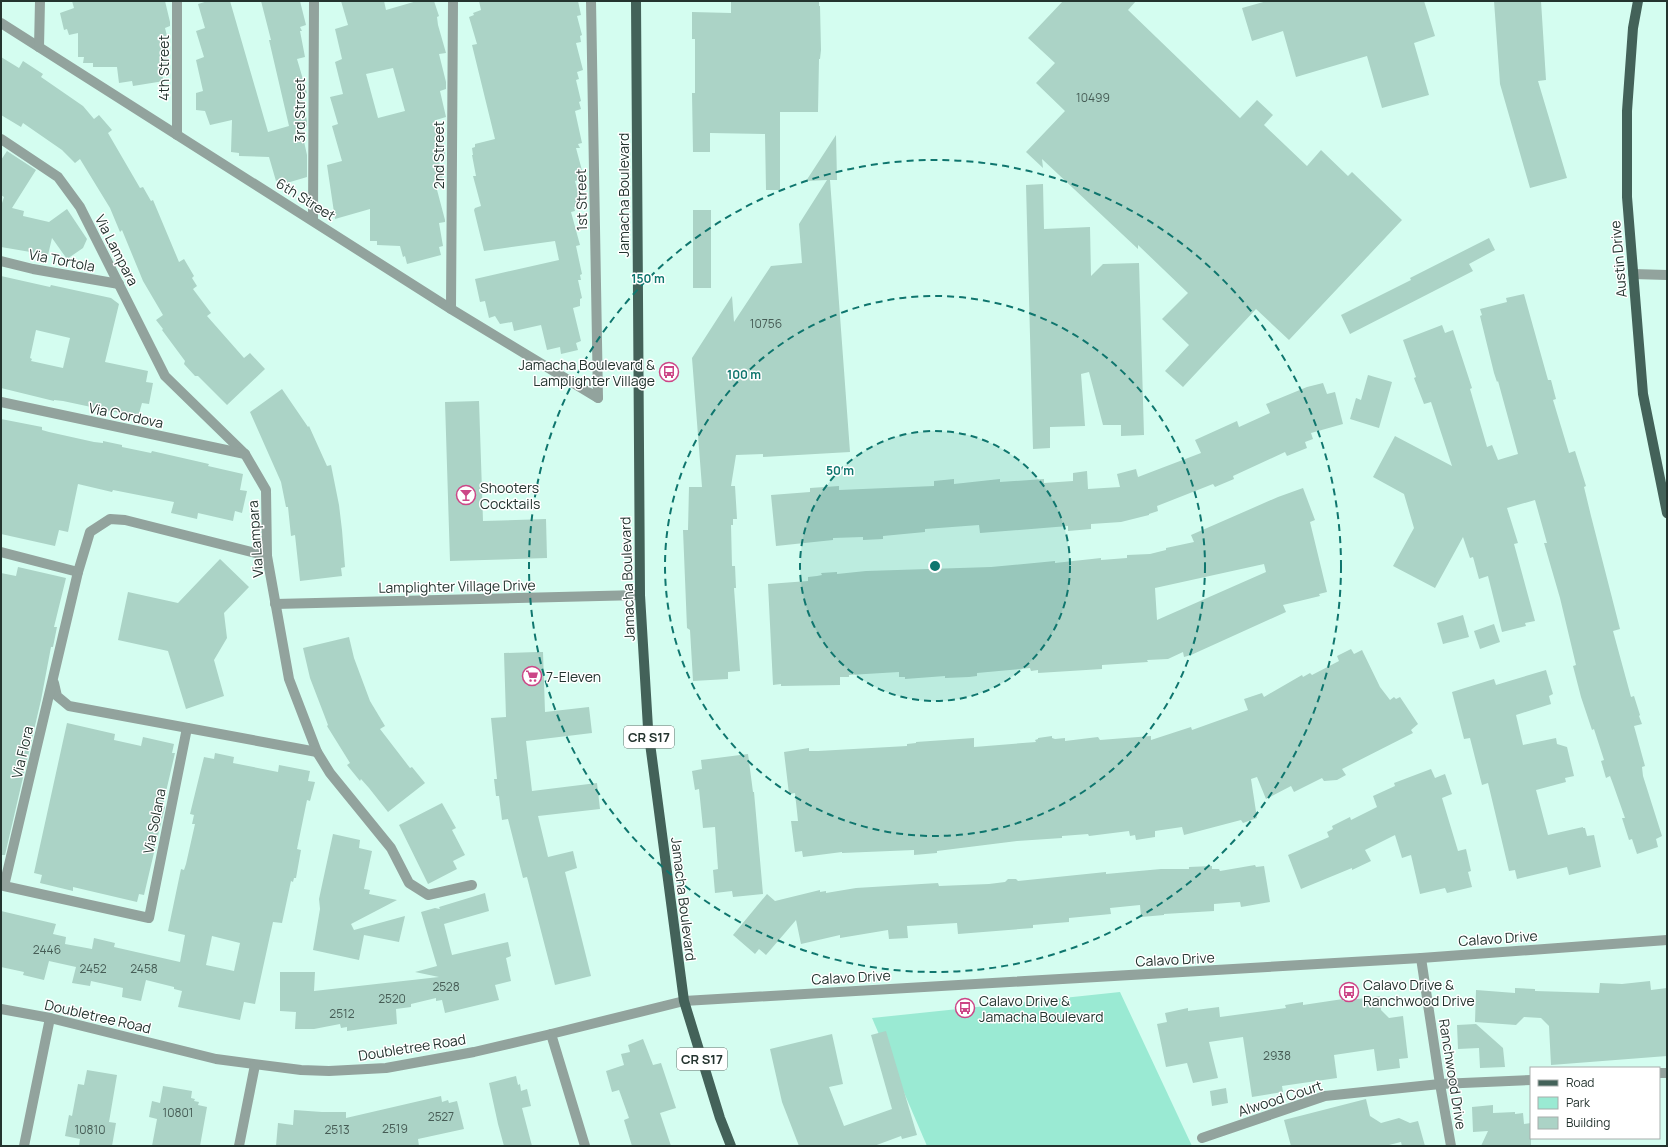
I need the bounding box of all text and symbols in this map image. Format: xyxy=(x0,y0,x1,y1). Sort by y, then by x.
street label: 4th Street xyxy=(154,35,173,101)
street label: 3rd Street xyxy=(290,77,309,142)
house number: 10499 xyxy=(1076,89,1110,106)
street label: 2nd Street xyxy=(429,120,448,189)
street label: Jamacha Boulevard xyxy=(614,133,633,257)
street label: 1st Street xyxy=(571,168,591,231)
street label: 6th Street xyxy=(273,173,340,225)
street label: Via Lampara xyxy=(91,211,143,289)
street label: Austin Drive xyxy=(1605,220,1631,298)
street label: Via Tortola xyxy=(27,244,97,276)
text: 150 m xyxy=(631,270,665,287)
house number: 10756 xyxy=(750,315,782,332)
place label: Jamacha Boulevard & Lamplighter Village xyxy=(519,355,655,390)
bus stop icon: Jamacha Boulevard & Lamplighter Village xyxy=(658,361,680,383)
text: 100 m xyxy=(727,366,761,383)
street label: Via Cordova xyxy=(87,398,165,432)
text: 50 m xyxy=(826,462,854,479)
place label: Shooters Cocktails xyxy=(480,478,540,513)
bar icon: Shooters Cocktails xyxy=(455,484,477,506)
street label: Via Lampara xyxy=(243,500,267,578)
street label: Jamacha Boulevard xyxy=(615,516,639,642)
centre of rings xyxy=(928,559,942,573)
street label: Lamplighter Village Drive xyxy=(378,575,536,597)
supermarket icon: 7-Eleven xyxy=(521,665,543,687)
place label: 7-Eleven xyxy=(546,667,601,686)
street label: Via Flora xyxy=(7,724,37,780)
road number: CR S17 xyxy=(624,726,674,748)
street label: Via Solana xyxy=(138,787,170,855)
street label: Jamacha Boulevard xyxy=(667,836,701,962)
street label: Calavo Drive xyxy=(1458,926,1538,950)
house number: 2446 xyxy=(33,941,61,958)
street label: Calavo Drive xyxy=(1135,947,1215,971)
house number: 2452 xyxy=(79,960,107,977)
house number: 2458 xyxy=(130,960,158,977)
street label: Calavo Drive xyxy=(811,965,891,989)
place label: Calavo Drive & Ranchwood Drive xyxy=(1363,975,1475,1010)
house number: 2528 xyxy=(432,978,460,995)
bus stop icon: Calavo Drive & Ranchwood Drive xyxy=(1338,981,1360,1003)
house number: 2520 xyxy=(378,990,406,1007)
place label: Calavo Drive & Jamacha Boulevard xyxy=(979,991,1104,1026)
street label: Doubletree Road xyxy=(43,995,153,1037)
bus stop icon: Calavo Drive & Jamacha Boulevard xyxy=(954,997,976,1019)
house number: 2512 xyxy=(329,1005,355,1022)
street label: Ranchwood Drive xyxy=(1435,1017,1471,1131)
street label: Doubletree Road xyxy=(357,1029,467,1065)
house number: 2938 xyxy=(1263,1047,1291,1064)
road number: CR S17 xyxy=(677,1048,727,1070)
legend xyxy=(1530,1067,1660,1139)
text: Road xyxy=(1566,1074,1594,1091)
street label: Alwood Court xyxy=(1235,1075,1325,1121)
text: Park xyxy=(1566,1094,1591,1111)
house number: 10801 xyxy=(163,1104,193,1121)
house number: 2527 xyxy=(428,1108,454,1125)
text: Building xyxy=(1566,1114,1610,1131)
house number: 2519 xyxy=(382,1120,408,1137)
house number: 10810 xyxy=(75,1121,105,1138)
house number: 2513 xyxy=(324,1121,350,1138)

